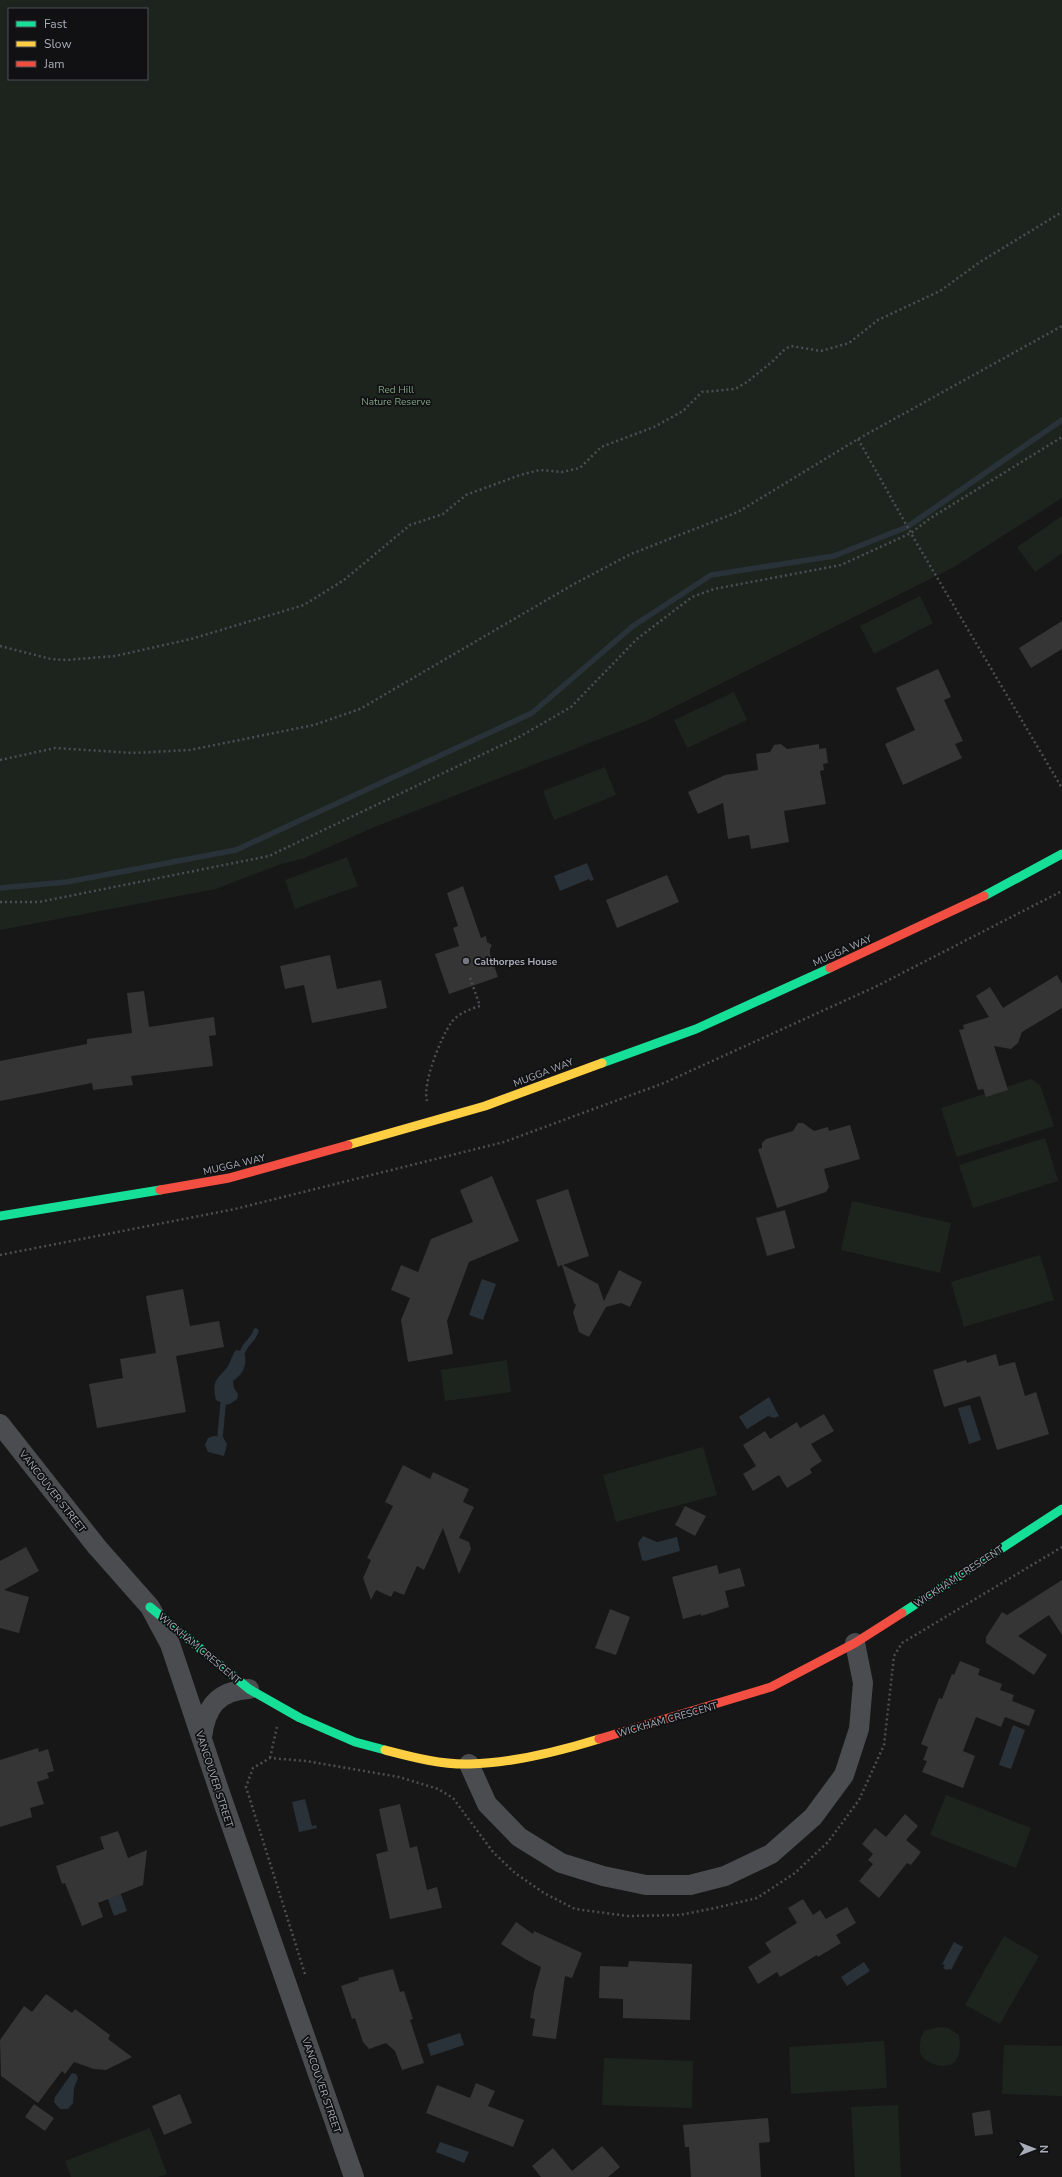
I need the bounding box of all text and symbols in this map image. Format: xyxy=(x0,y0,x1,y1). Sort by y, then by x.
legend xyxy=(8,8,148,80)
text: Fast xyxy=(44,16,67,32)
text: Slow xyxy=(44,36,72,52)
text: Jam xyxy=(43,56,65,72)
park label: Red Hill Nature Reserve xyxy=(361,383,431,409)
street label: MUGGA WAY xyxy=(811,931,875,970)
place label: Calthorpes House xyxy=(474,955,558,969)
marker: Calthorpes House xyxy=(461,956,471,966)
street label: MUGGA WAY xyxy=(511,1055,576,1091)
street label: MUGGA WAY xyxy=(202,1151,268,1179)
street label: VANCOUVER STREET xyxy=(15,1447,89,1536)
street label: WICKHAM CRESCENT xyxy=(911,1543,1006,1611)
street label: WICKHAM CRESCENT xyxy=(155,1610,244,1688)
street label: WICKHAM CRESCENT xyxy=(615,1699,719,1741)
street label: VANCOUVER STREET xyxy=(192,1728,236,1829)
street label: VANCOUVER STREET xyxy=(298,2034,344,2135)
north arrow xyxy=(1014,2129,1054,2169)
text: N xyxy=(1036,2145,1051,2153)

